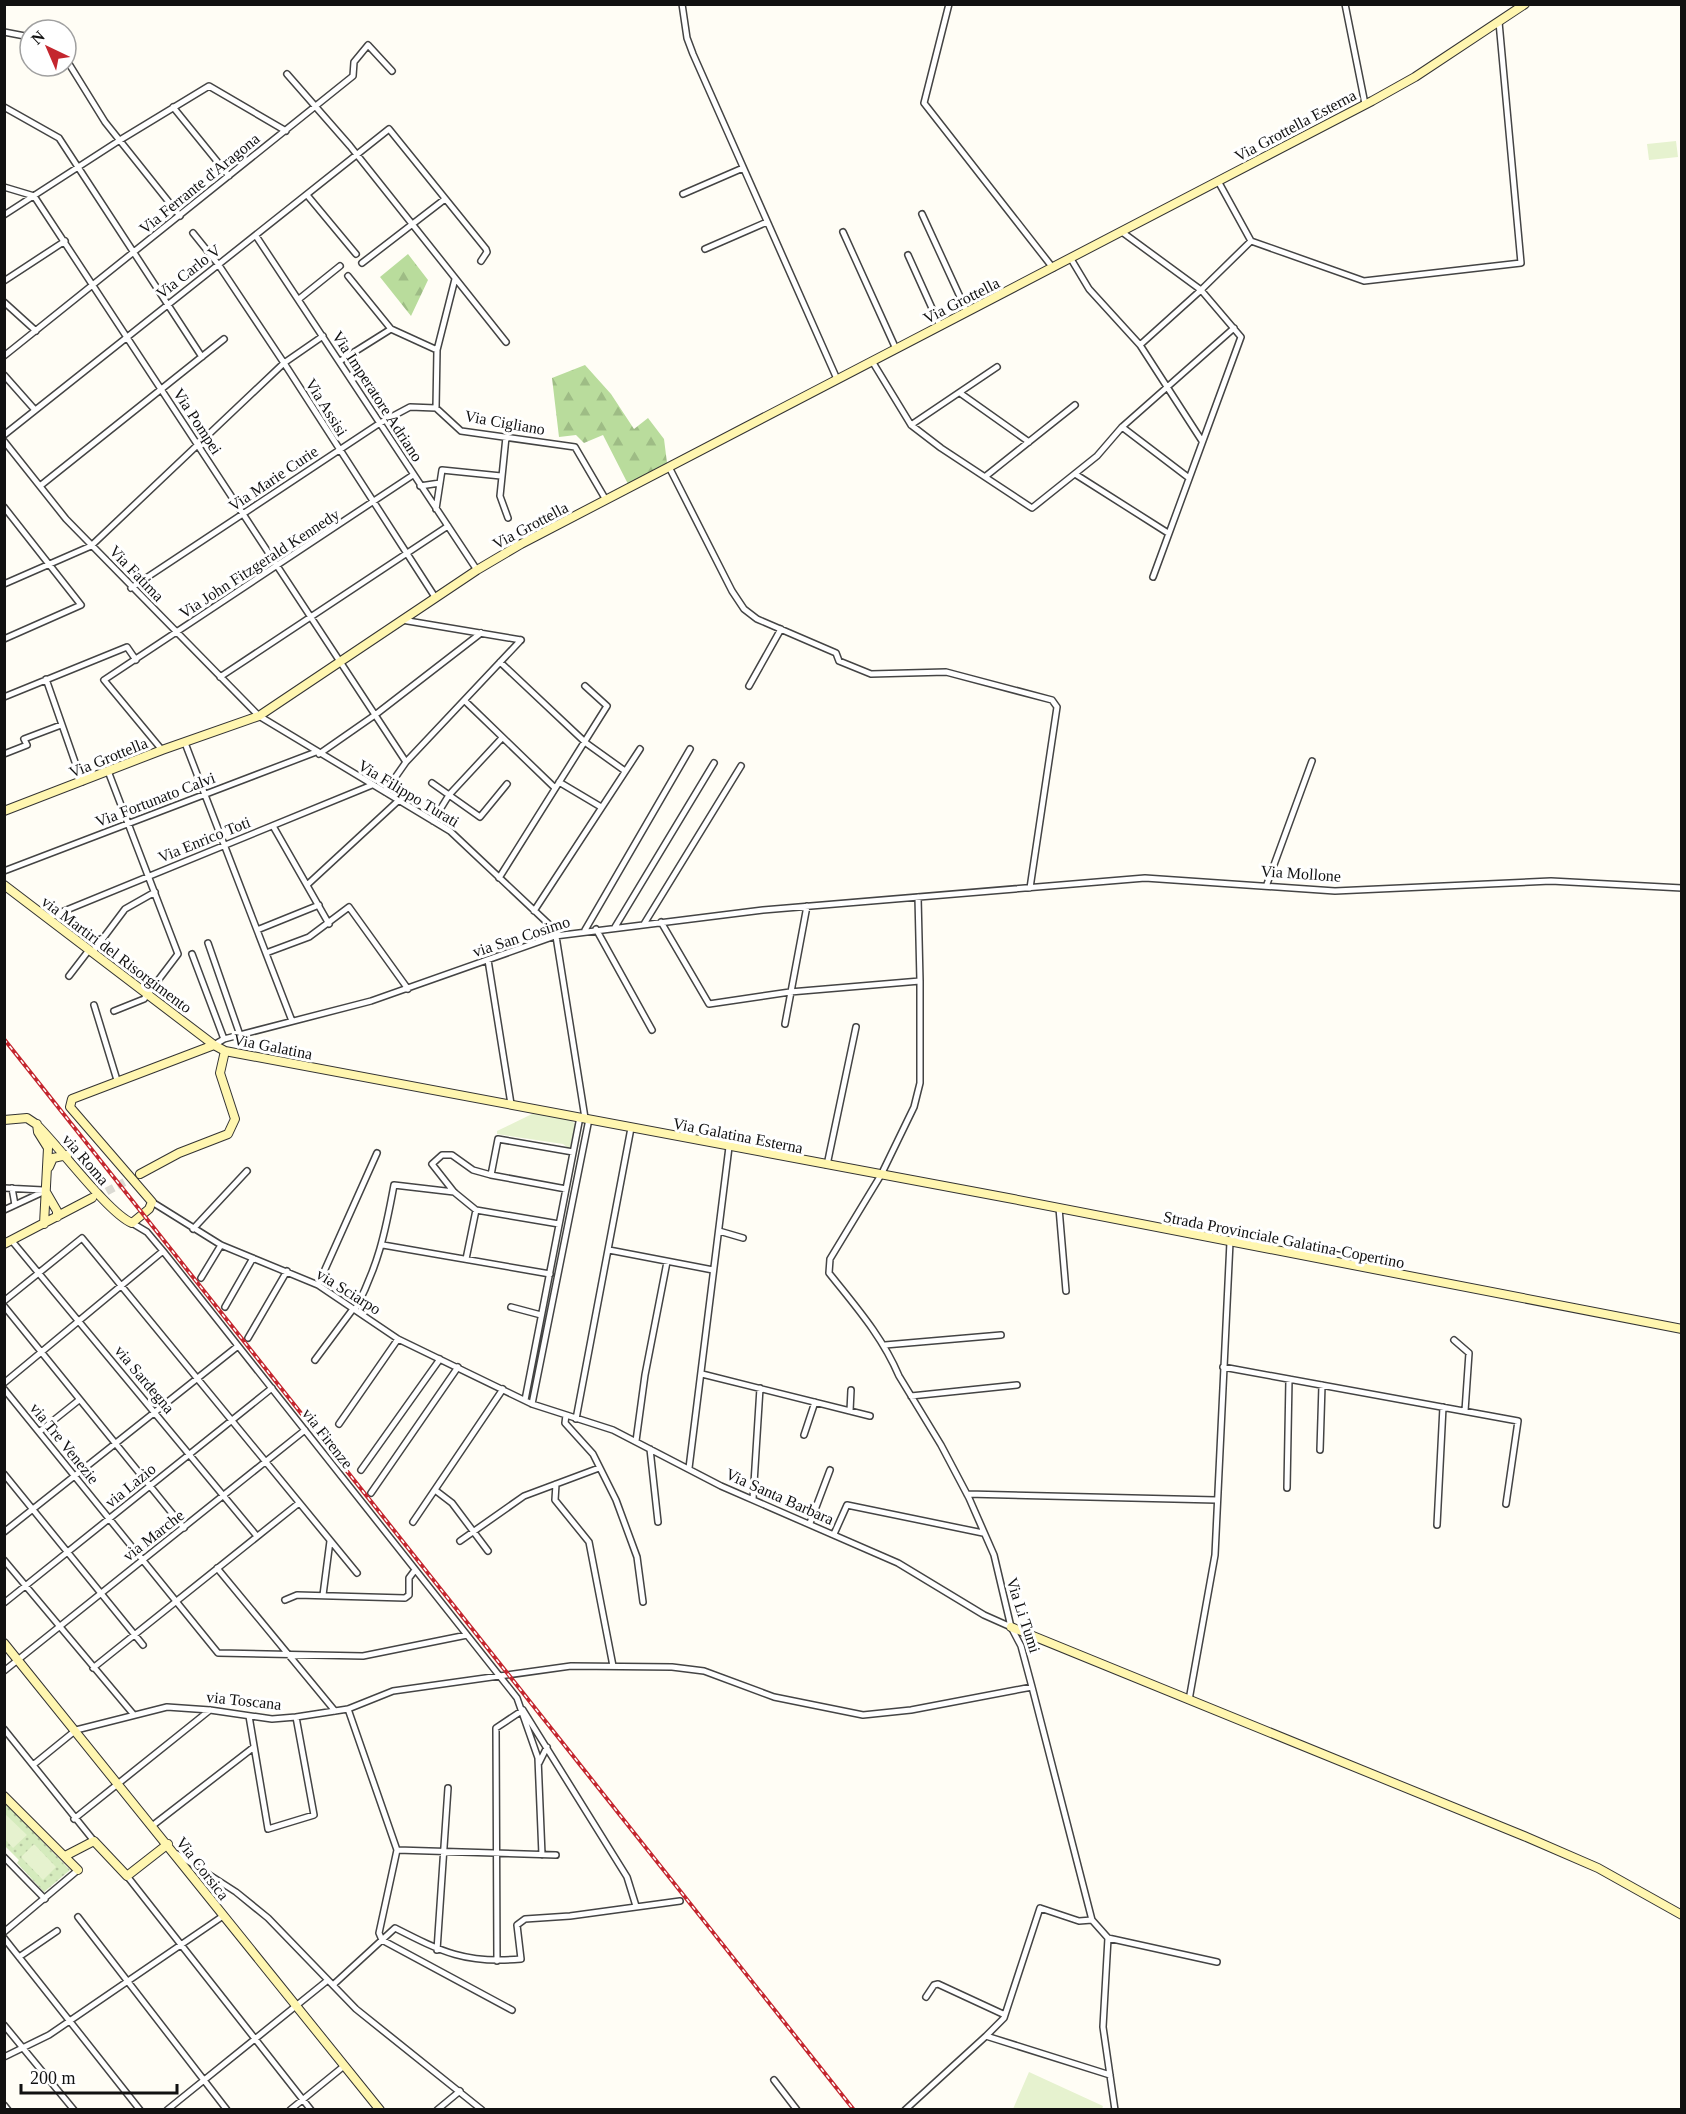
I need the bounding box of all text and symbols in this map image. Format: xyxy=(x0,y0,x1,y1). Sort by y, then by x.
north arrow xyxy=(18,18,78,78)
text: N xyxy=(28,27,48,48)
street label: Via Grottella Esterna xyxy=(1232,86,1359,165)
street label: Via Ferrante d'Aragona xyxy=(136,130,263,238)
street label: Via Carlo V xyxy=(153,241,224,302)
street label: Via Grottella xyxy=(920,274,1002,327)
street label: Via Imperatore Adriano xyxy=(328,328,426,465)
street label: Via Assisi xyxy=(302,375,351,440)
street label: Via Pompei xyxy=(169,385,225,458)
street label: Via Cigliano xyxy=(463,407,546,439)
street label: Via Marie Curie xyxy=(225,442,321,515)
street label: Via Grottella xyxy=(490,498,571,552)
street label: Via John Fitzgerald Kennedy xyxy=(176,505,343,622)
street label: Via Fatima xyxy=(106,542,167,605)
street label: Via Grottella xyxy=(67,734,150,781)
street label: Via Filippo Turati xyxy=(355,757,463,831)
street label: Via Fortunato Calvi xyxy=(93,769,218,830)
street label: Via Enrico Toti xyxy=(156,813,253,866)
street label: Via Mollone xyxy=(1260,862,1342,885)
street label: via Martiri del Risorgimento xyxy=(38,892,195,1017)
street label: via San Cosimo xyxy=(470,913,572,960)
street label: Via Galatina xyxy=(232,1030,314,1062)
street label: Via Galatina Esterna xyxy=(671,1115,804,1156)
street label: via Roma xyxy=(59,1130,112,1188)
street label: Strada Provinciale Galatina-Copertino xyxy=(1162,1208,1406,1272)
street label: via Sciarpo xyxy=(313,1265,384,1319)
street label: via Sardegna xyxy=(111,1342,178,1417)
street label: via Tre Venezie xyxy=(27,1399,102,1487)
street label: via Firenze xyxy=(299,1405,356,1472)
street label: via Lazio xyxy=(102,1460,159,1511)
street label: Via Santa Barbara xyxy=(723,1465,836,1528)
street label: via Marche xyxy=(120,1506,187,1564)
street label: Via Li Tumi xyxy=(1003,1575,1044,1655)
street label: via Toscana xyxy=(206,1688,282,1713)
street label: Via Corsica xyxy=(173,1834,232,1903)
scale bar xyxy=(21,2057,177,2095)
text: 200 m xyxy=(30,2068,76,2088)

